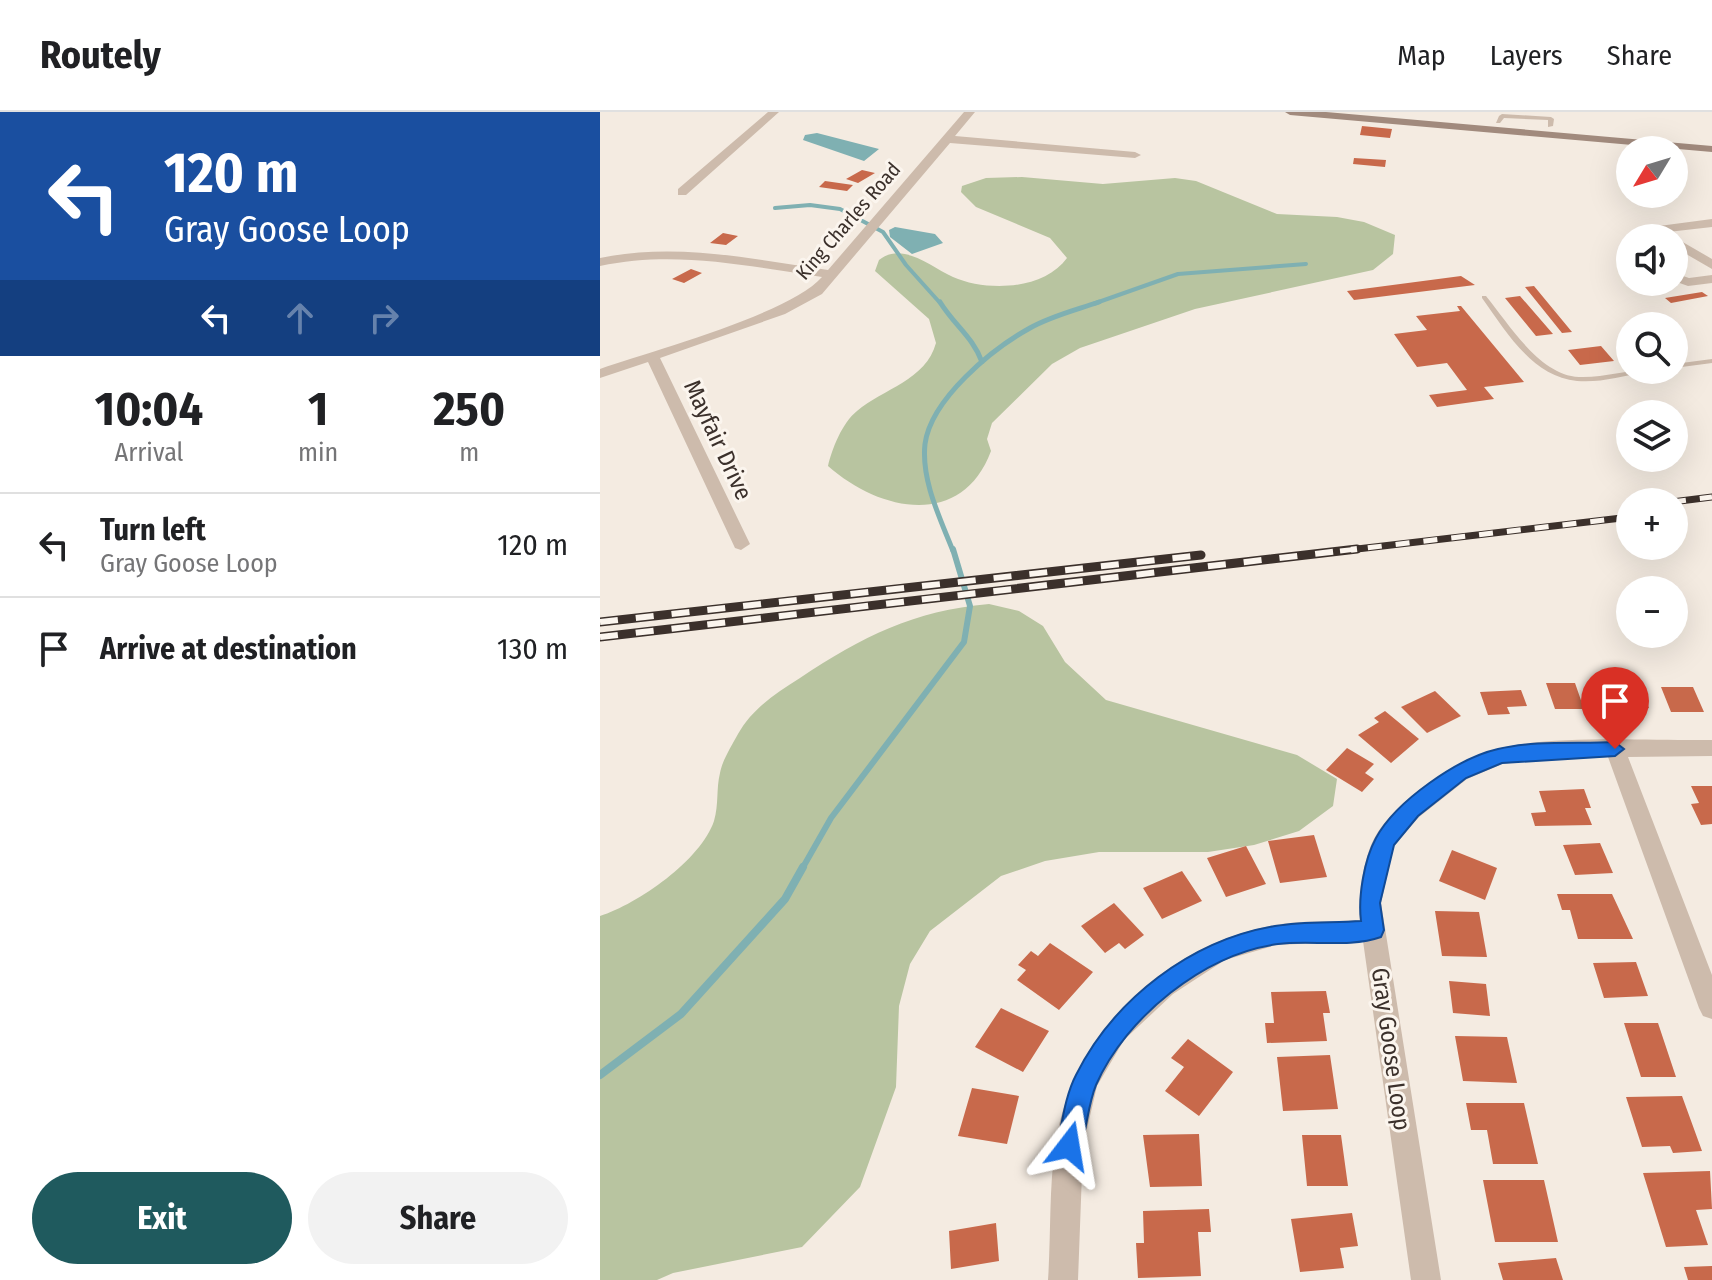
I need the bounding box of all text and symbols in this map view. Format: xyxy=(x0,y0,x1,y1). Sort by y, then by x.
text: Routely xyxy=(40,32,161,78)
text: Map xyxy=(1397,39,1446,72)
text: Layers xyxy=(1490,39,1563,72)
text: Share xyxy=(1607,39,1672,72)
north arrow xyxy=(1616,136,1688,208)
map controls xyxy=(1616,136,1688,648)
text: 120 m xyxy=(164,140,299,207)
icon: left xyxy=(32,144,136,248)
street label: King Charles Road xyxy=(791,158,905,284)
text: Gray Goose Loop xyxy=(164,208,410,252)
button: sound xyxy=(1616,224,1688,296)
icon: left xyxy=(194,296,238,340)
icon: ahead xyxy=(278,296,322,340)
icon: right xyxy=(362,296,406,340)
button: search xyxy=(1616,312,1688,384)
street label: Mayfair Drive xyxy=(678,376,758,504)
text: 10:04 xyxy=(95,380,203,438)
text: 1 xyxy=(308,380,328,438)
text: 250 xyxy=(433,380,505,438)
button: layers xyxy=(1616,400,1688,472)
text: Arrival xyxy=(115,437,183,468)
text: min xyxy=(298,437,338,468)
text: m xyxy=(459,437,479,468)
button: + xyxy=(1616,488,1688,560)
text: Turn left xyxy=(100,512,206,548)
icon: left xyxy=(32,523,76,567)
text: 120 m xyxy=(497,527,568,563)
text: Gray Goose Loop xyxy=(100,548,278,579)
button: − xyxy=(1616,576,1688,648)
icon: arrive xyxy=(32,627,76,671)
text: Arrive at destination xyxy=(100,631,357,667)
text: 130 m xyxy=(497,631,568,667)
pin xyxy=(1581,667,1649,749)
icon: arrive xyxy=(1593,679,1637,723)
street label: Gray Goose Loop xyxy=(1366,966,1416,1132)
position arrow xyxy=(1027,1104,1111,1188)
button: Exit xyxy=(32,1172,292,1264)
button: Share xyxy=(308,1172,568,1264)

